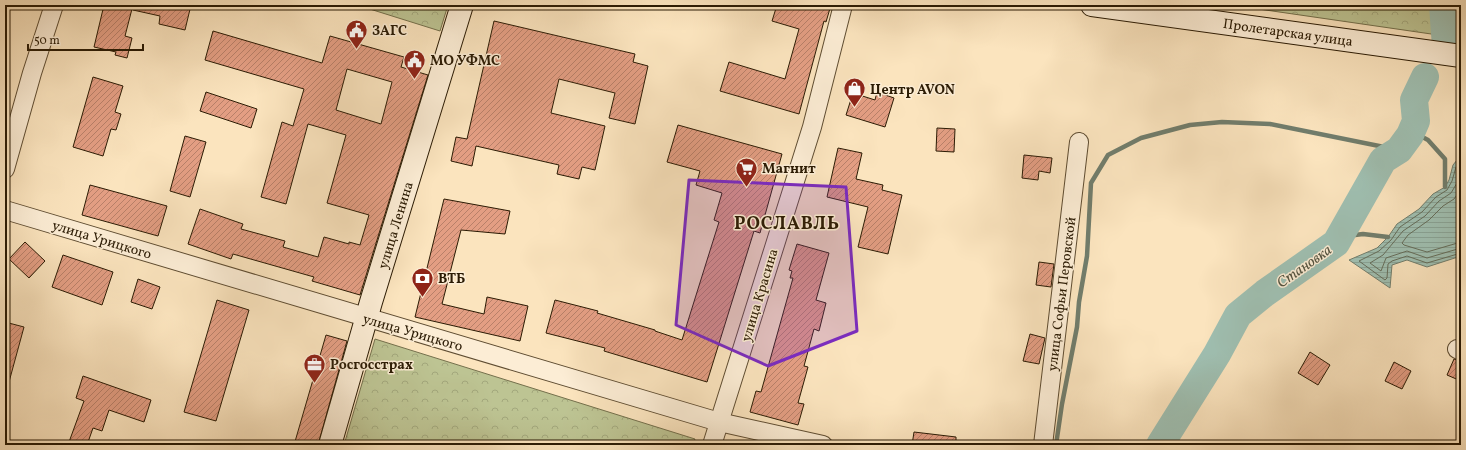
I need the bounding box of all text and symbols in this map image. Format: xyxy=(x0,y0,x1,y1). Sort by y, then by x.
street label: Пролетарская улица xyxy=(1222,15,1354,52)
public building icon: ЗАГС xyxy=(343,17,369,50)
place label: ЗАГС xyxy=(372,22,407,41)
scale bar xyxy=(28,26,143,52)
text: 50 m xyxy=(34,33,60,49)
public building icon: МО УФМС xyxy=(402,47,428,80)
place label: МО УФМС xyxy=(430,52,500,71)
shop icon: Центр AVON xyxy=(842,76,868,109)
place label: Центр AVON xyxy=(870,81,955,100)
supermarket icon: Магнит xyxy=(733,155,759,188)
place label: Магнит xyxy=(762,160,816,179)
street label: улица Ленина xyxy=(374,179,419,271)
district label: РОСЛАВЛЬ xyxy=(734,212,840,237)
street label: улица Софьи Перовской xyxy=(1044,215,1081,372)
street label: улица Урицкого xyxy=(49,216,154,265)
water label: Становка xyxy=(1273,241,1337,294)
street label: улица Красина xyxy=(737,246,784,344)
bank icon: ВТБ xyxy=(410,265,436,298)
place label: ВТБ xyxy=(438,270,465,289)
street label: улица Урицкого xyxy=(360,310,465,357)
office icon: Росгосстрах xyxy=(302,351,328,384)
place label: Росгосстрах xyxy=(330,356,413,375)

